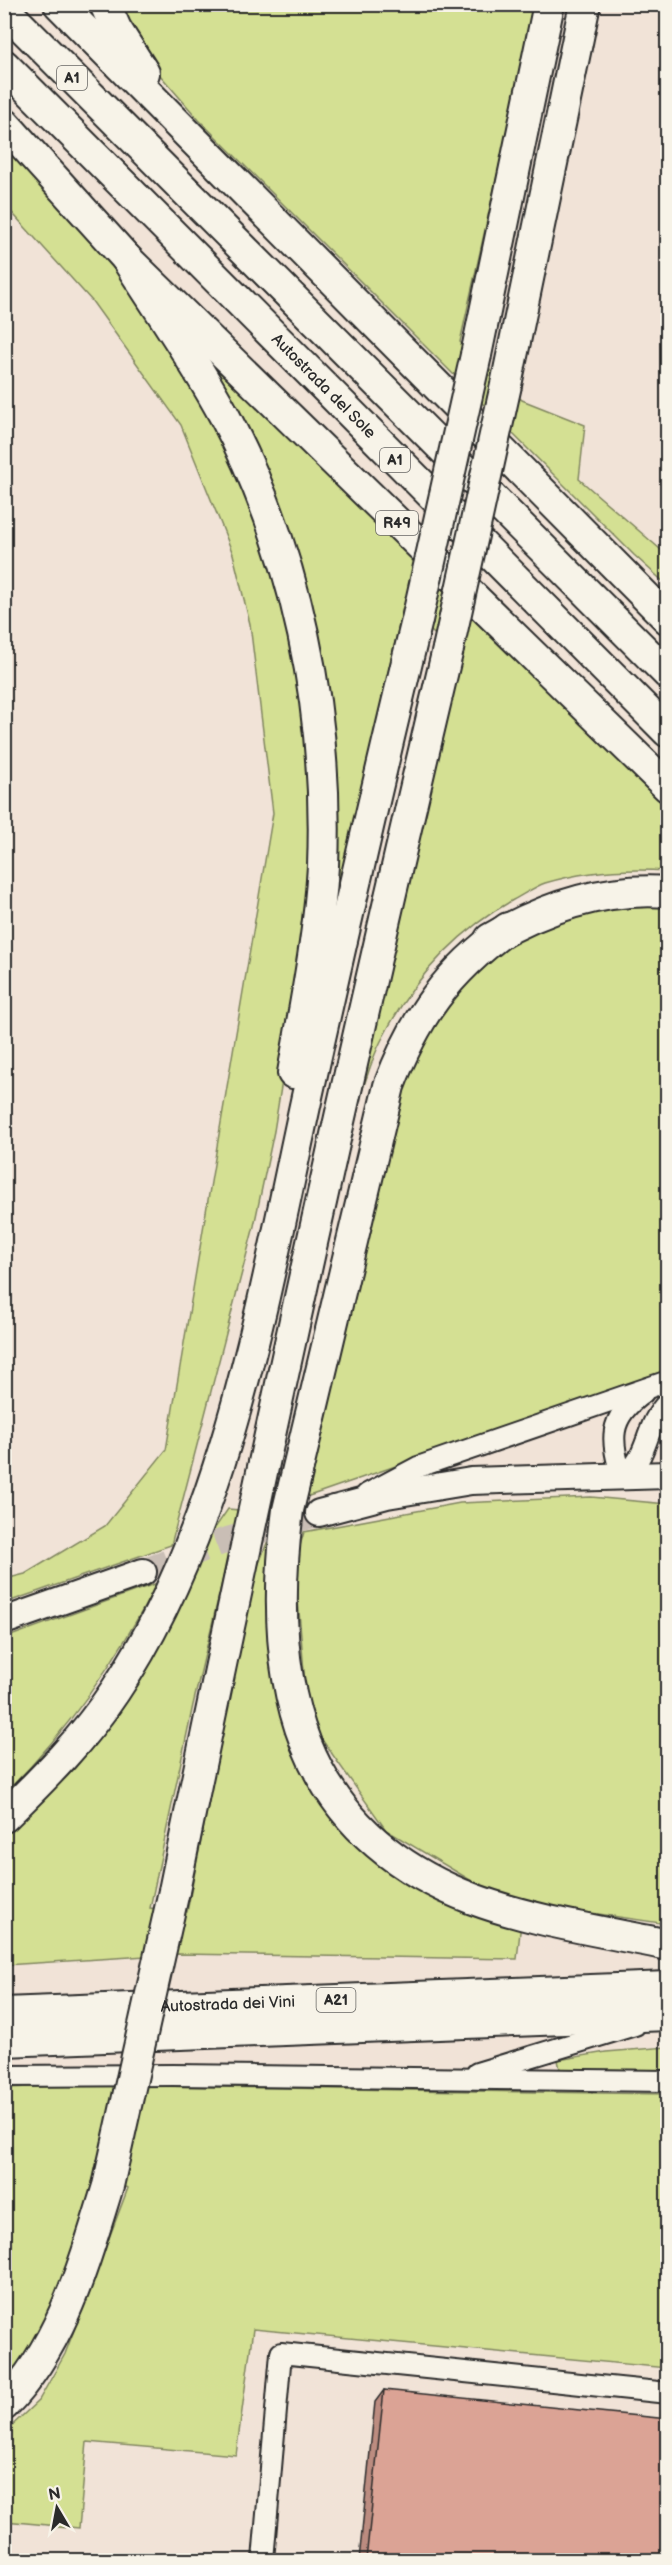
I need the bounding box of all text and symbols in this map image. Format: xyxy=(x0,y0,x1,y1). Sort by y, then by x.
road number: A1 xyxy=(57,66,87,90)
street label: Autostrada del Sole xyxy=(267,330,380,443)
road number: A1 xyxy=(380,448,410,472)
road number: R49 xyxy=(376,511,418,535)
road number: A21 xyxy=(316,1988,356,2012)
street label: Autostrada dei Vini xyxy=(160,1992,296,2016)
north arrow xyxy=(27,2478,87,2538)
text: N xyxy=(47,2484,62,2505)

